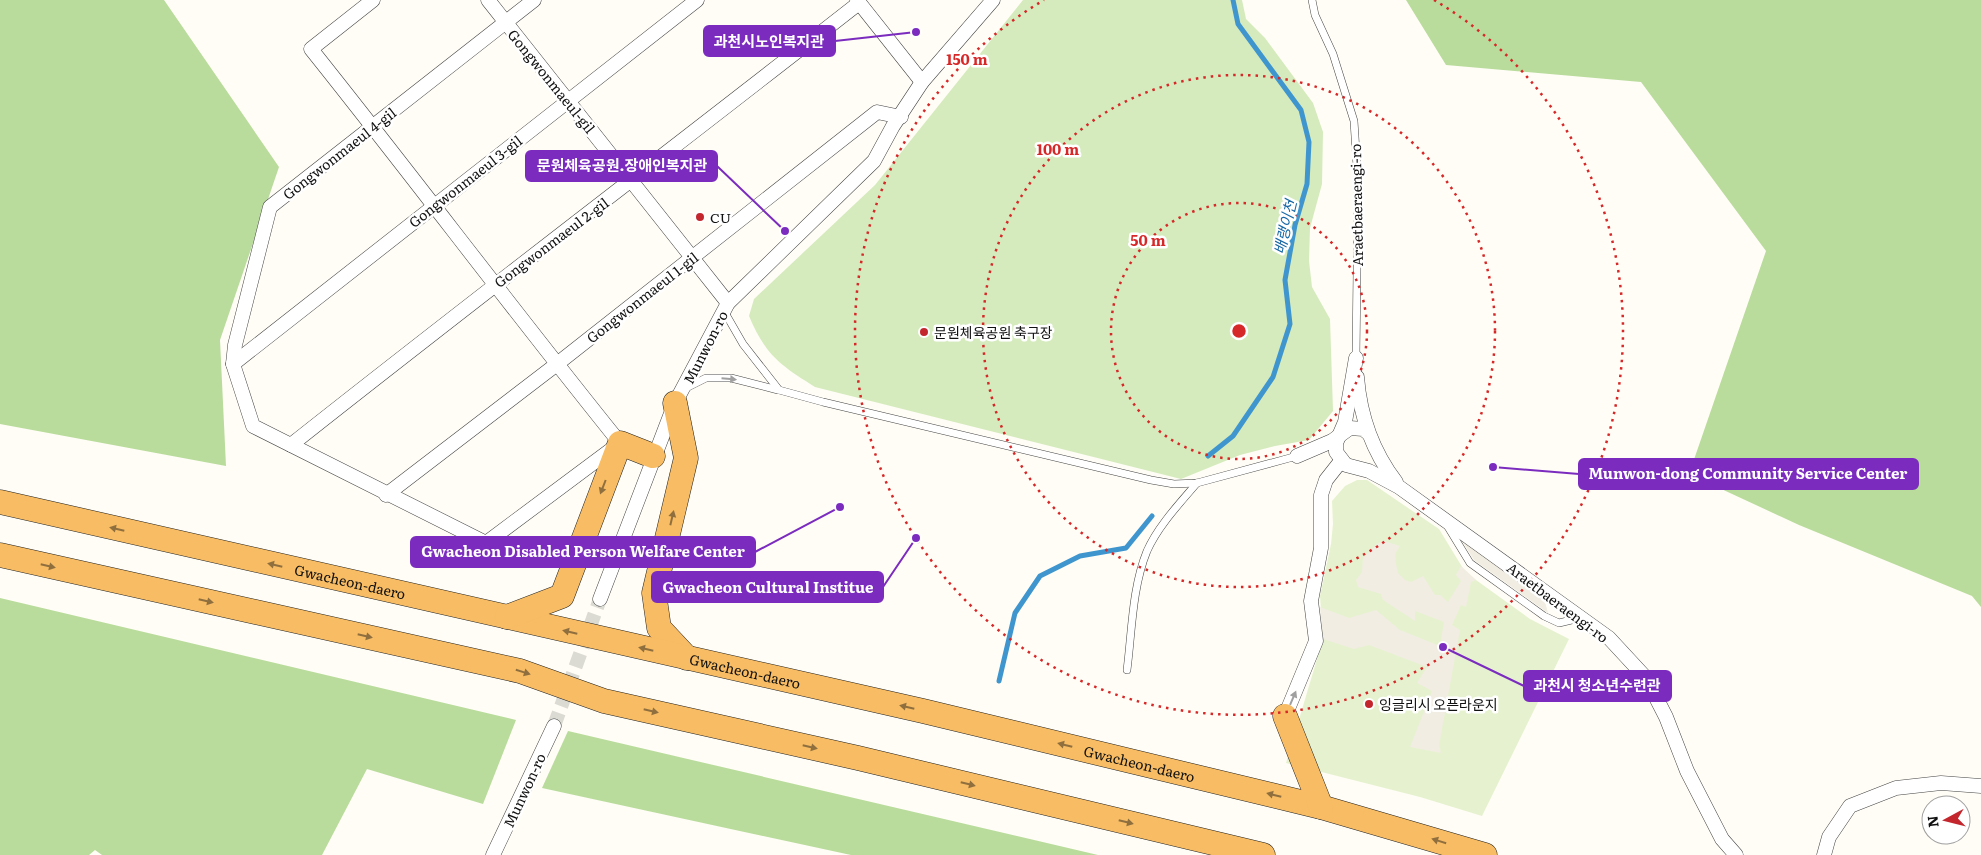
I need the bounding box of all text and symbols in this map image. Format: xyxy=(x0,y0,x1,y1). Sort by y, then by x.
street label: Gongwonmaeul-gil xyxy=(504,25,600,138)
callout: 과천시노인복지관 xyxy=(704,26,835,56)
text: 과천시노인복지관 xyxy=(714,29,824,52)
text: 150 m xyxy=(946,47,988,70)
street label: Gongwonmaeul 4-gil xyxy=(278,102,400,204)
street label: Gongwonmaeul 3-gil xyxy=(404,130,526,232)
text: 100 m xyxy=(1037,137,1079,160)
street label: Araetbaeraengi-ro xyxy=(1345,144,1367,266)
callout: 문원체육공원.장애인복지관 xyxy=(526,151,717,181)
text: 문원체육공원.장애인복지관 xyxy=(537,153,707,176)
street label: Gongwonmaeul 2-gil xyxy=(490,192,613,292)
water label: 배랭이천 xyxy=(1267,195,1302,256)
place label: CU xyxy=(710,207,731,227)
marker: CU xyxy=(694,211,706,223)
text: 50 m xyxy=(1130,228,1166,251)
street label: Gongwonmaeul 1-gil xyxy=(582,247,702,347)
street label: Munwon-ro xyxy=(678,307,732,387)
place label: 문원체육공원 축구장 xyxy=(934,322,1053,342)
centre of rings xyxy=(1230,322,1248,340)
marker: 문원체육공원 축구장 xyxy=(918,326,930,338)
one-way arrow xyxy=(721,375,737,383)
callout: Munwon-dong Community Service Center xyxy=(1579,459,1918,489)
text: Munwon-dong Community Service Center xyxy=(1589,461,1907,484)
one-way arrow xyxy=(599,480,607,495)
one-way arrow xyxy=(668,510,676,525)
one-way arrow xyxy=(109,525,124,533)
callout: Gwacheon Disabled Person Welfare Center xyxy=(411,537,755,567)
text: Gwacheon Disabled Person Welfare Center xyxy=(421,539,745,562)
street label: Araetbaeraengi-ro xyxy=(1503,557,1613,647)
street label: Gwacheon-daero xyxy=(293,559,408,604)
one-way arrow xyxy=(267,560,283,568)
one-way arrow xyxy=(40,562,55,570)
callout: Gwacheon Cultural Institue xyxy=(652,572,883,602)
text: Gwacheon Cultural Institue xyxy=(663,575,874,598)
one-way arrow xyxy=(199,597,214,605)
one-way arrow xyxy=(563,628,578,636)
one-way arrow xyxy=(357,632,372,640)
one-way arrow xyxy=(638,645,653,653)
street label: Gwacheon-daero xyxy=(688,648,803,693)
one-way arrow xyxy=(516,669,531,677)
callout: 과천시 청소년수련관 xyxy=(1524,671,1671,701)
text: 과천시 청소년수련관 xyxy=(1533,673,1661,696)
one-way arrow xyxy=(1289,691,1297,705)
place label: 잉글리시 오픈라운지 xyxy=(1379,694,1498,714)
marker: 잉글리시 오픈라운지 xyxy=(1363,698,1375,710)
one-way arrow xyxy=(898,703,914,711)
one-way arrow xyxy=(644,708,660,716)
street label: Gwacheon-daero xyxy=(1082,740,1197,786)
one-way arrow xyxy=(1057,741,1072,749)
one-way arrow xyxy=(802,743,817,751)
street label: Munwon-ro xyxy=(498,750,550,830)
one-way arrow xyxy=(960,780,975,788)
one-way arrow xyxy=(1266,791,1281,799)
north arrow xyxy=(1921,795,1971,845)
text: N xyxy=(1921,814,1943,829)
one-way arrow xyxy=(1118,818,1133,826)
one-way arrow xyxy=(1431,836,1446,844)

